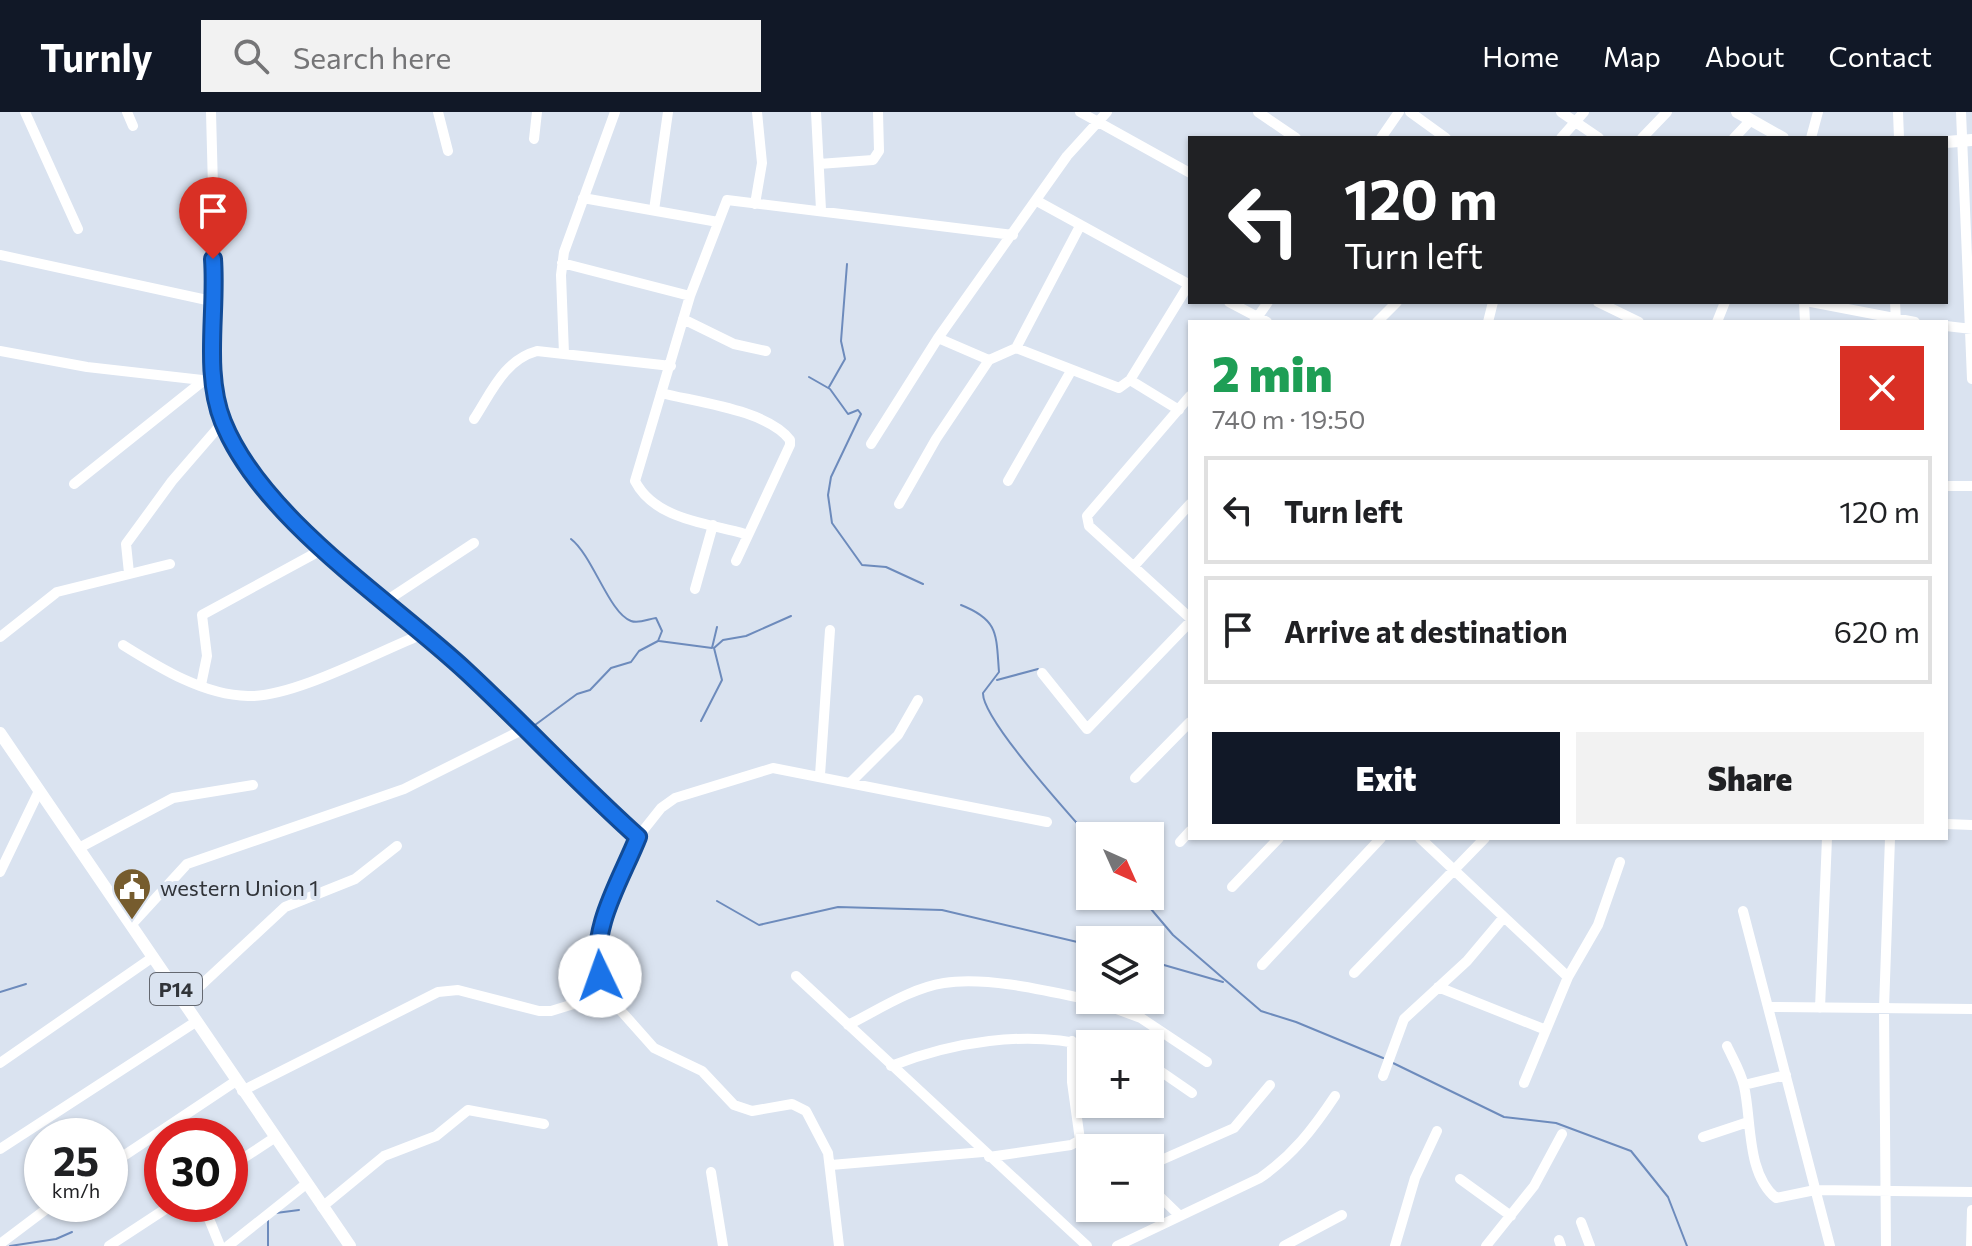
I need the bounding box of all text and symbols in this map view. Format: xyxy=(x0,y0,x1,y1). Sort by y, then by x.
search box xyxy=(201,20,761,92)
text: Turnly xyxy=(40,33,153,80)
icon: search xyxy=(229,34,273,78)
text: Search here xyxy=(293,38,451,75)
text: Home xyxy=(1482,39,1559,73)
text: Map xyxy=(1603,39,1661,73)
text: About xyxy=(1705,39,1785,73)
text: Contact xyxy=(1829,39,1932,73)
text: 120 m xyxy=(1344,163,1498,232)
icon: left xyxy=(1212,168,1316,272)
pin xyxy=(179,177,247,259)
icon: arrive xyxy=(191,189,235,233)
text: Turn left xyxy=(1344,232,1483,276)
text: 2 min xyxy=(1212,343,1333,402)
button: close xyxy=(1840,346,1924,430)
text: 740 m · 19:50 xyxy=(1212,403,1365,434)
icon: left xyxy=(1216,488,1260,532)
text: Turn left xyxy=(1284,492,1403,529)
text: 120 m xyxy=(1839,492,1920,529)
icon: arrive xyxy=(1216,608,1260,652)
text: Arrive at destination xyxy=(1284,612,1568,649)
text: 620 m xyxy=(1834,612,1920,649)
button: Exit xyxy=(1212,732,1560,824)
button: Share xyxy=(1576,732,1924,824)
north arrow xyxy=(1076,822,1164,910)
map controls xyxy=(1076,822,1164,1222)
public building icon: western Union 1 xyxy=(111,866,153,921)
place label: western Union 1 xyxy=(160,874,319,901)
button: layers xyxy=(1076,926,1164,1014)
position arrow xyxy=(558,934,642,1018)
road number: P14 xyxy=(150,973,202,1005)
button: + xyxy=(1076,1030,1164,1118)
speed limit sign: 30 xyxy=(144,1118,248,1222)
button: − xyxy=(1076,1134,1164,1222)
text: 25 xyxy=(53,1135,99,1184)
text: km/h xyxy=(52,1178,100,1202)

